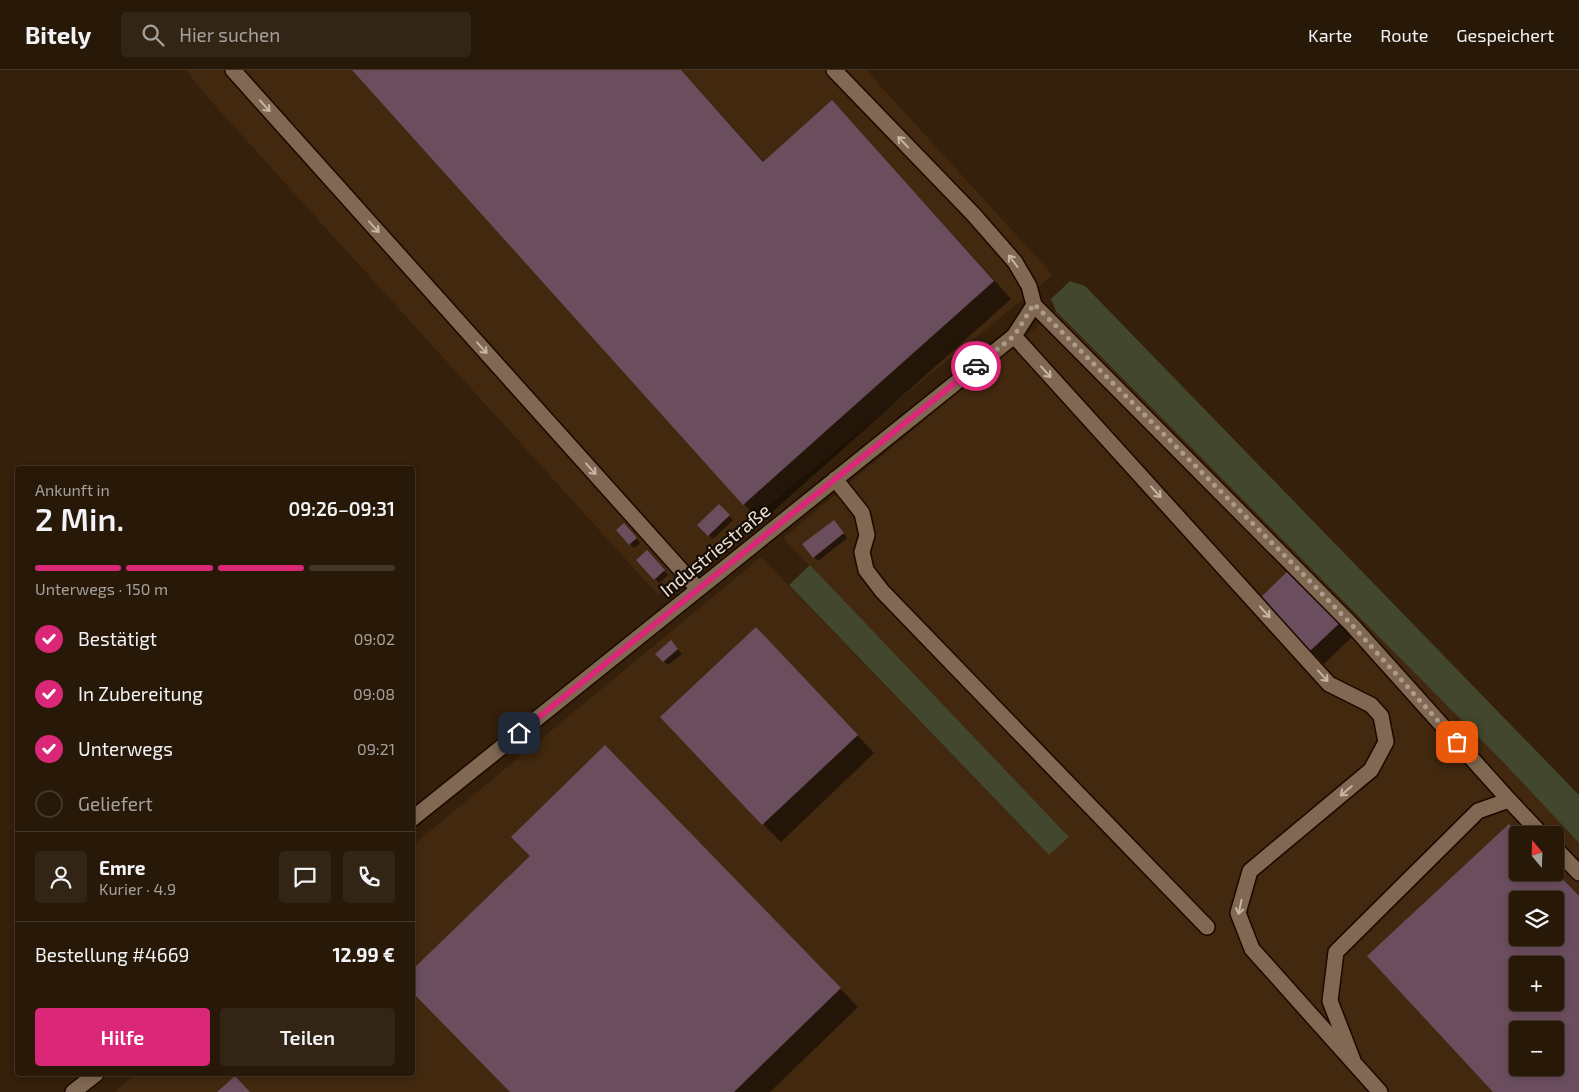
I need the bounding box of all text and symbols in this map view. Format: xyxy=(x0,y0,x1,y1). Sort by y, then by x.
search box xyxy=(121,12,471,57)
text: Bitely xyxy=(25,20,91,49)
icon: search xyxy=(139,21,167,49)
text: Hier suchen xyxy=(179,23,280,46)
text: Karte xyxy=(1308,24,1352,46)
text: Route xyxy=(1380,24,1428,46)
text: Gespeichert xyxy=(1456,24,1554,46)
one-way arrow xyxy=(260,100,271,113)
one-way arrow xyxy=(897,136,909,148)
one-way arrow xyxy=(368,221,380,234)
one-way arrow xyxy=(1008,255,1019,268)
courier xyxy=(951,341,1001,391)
one-way arrow xyxy=(476,342,488,355)
icon: car xyxy=(962,352,990,380)
one-way arrow xyxy=(1041,365,1052,378)
one-way arrow xyxy=(585,463,597,476)
text: Ankunft in xyxy=(35,480,110,499)
one-way arrow xyxy=(1150,486,1162,499)
text: 09:26–09:31 xyxy=(288,497,395,520)
street label: Industriestraße xyxy=(655,498,774,601)
text: 2 Min. xyxy=(35,499,124,537)
text: Unterwegs · 150 m xyxy=(35,579,168,598)
one-way arrow xyxy=(1259,606,1271,619)
icon: check xyxy=(35,625,63,653)
text: Bestätigt xyxy=(78,627,157,650)
text: 09:02 xyxy=(354,629,395,648)
one-way arrow xyxy=(1317,670,1329,683)
icon: check xyxy=(35,680,63,708)
text: In Zubereitung xyxy=(78,682,203,705)
text: 09:08 xyxy=(353,684,395,703)
pin xyxy=(498,712,540,754)
icon: home xyxy=(505,719,533,747)
pin xyxy=(1436,721,1478,763)
icon: bag xyxy=(1443,728,1471,756)
icon: check xyxy=(35,735,63,763)
text: Unterwegs xyxy=(78,737,173,760)
text: 09:21 xyxy=(357,739,395,758)
one-way arrow xyxy=(1340,785,1353,796)
text: Geliefert xyxy=(78,792,153,815)
north arrow xyxy=(1509,826,1564,881)
map controls xyxy=(1509,826,1564,1076)
button: person xyxy=(35,851,87,903)
button: chat xyxy=(279,851,331,903)
button: phone xyxy=(343,851,395,903)
text: Emre xyxy=(99,856,145,879)
text: Kurier · 4.9 xyxy=(99,879,176,898)
button: layers xyxy=(1509,891,1564,946)
one-way arrow xyxy=(1235,899,1244,915)
text: Bestellung #4669 xyxy=(35,943,189,966)
text: 12.99 € xyxy=(332,943,395,966)
button: + xyxy=(1509,956,1564,1011)
button: Hilfe xyxy=(35,1008,210,1066)
button: Teilen xyxy=(220,1008,395,1066)
button: − xyxy=(1509,1021,1564,1076)

